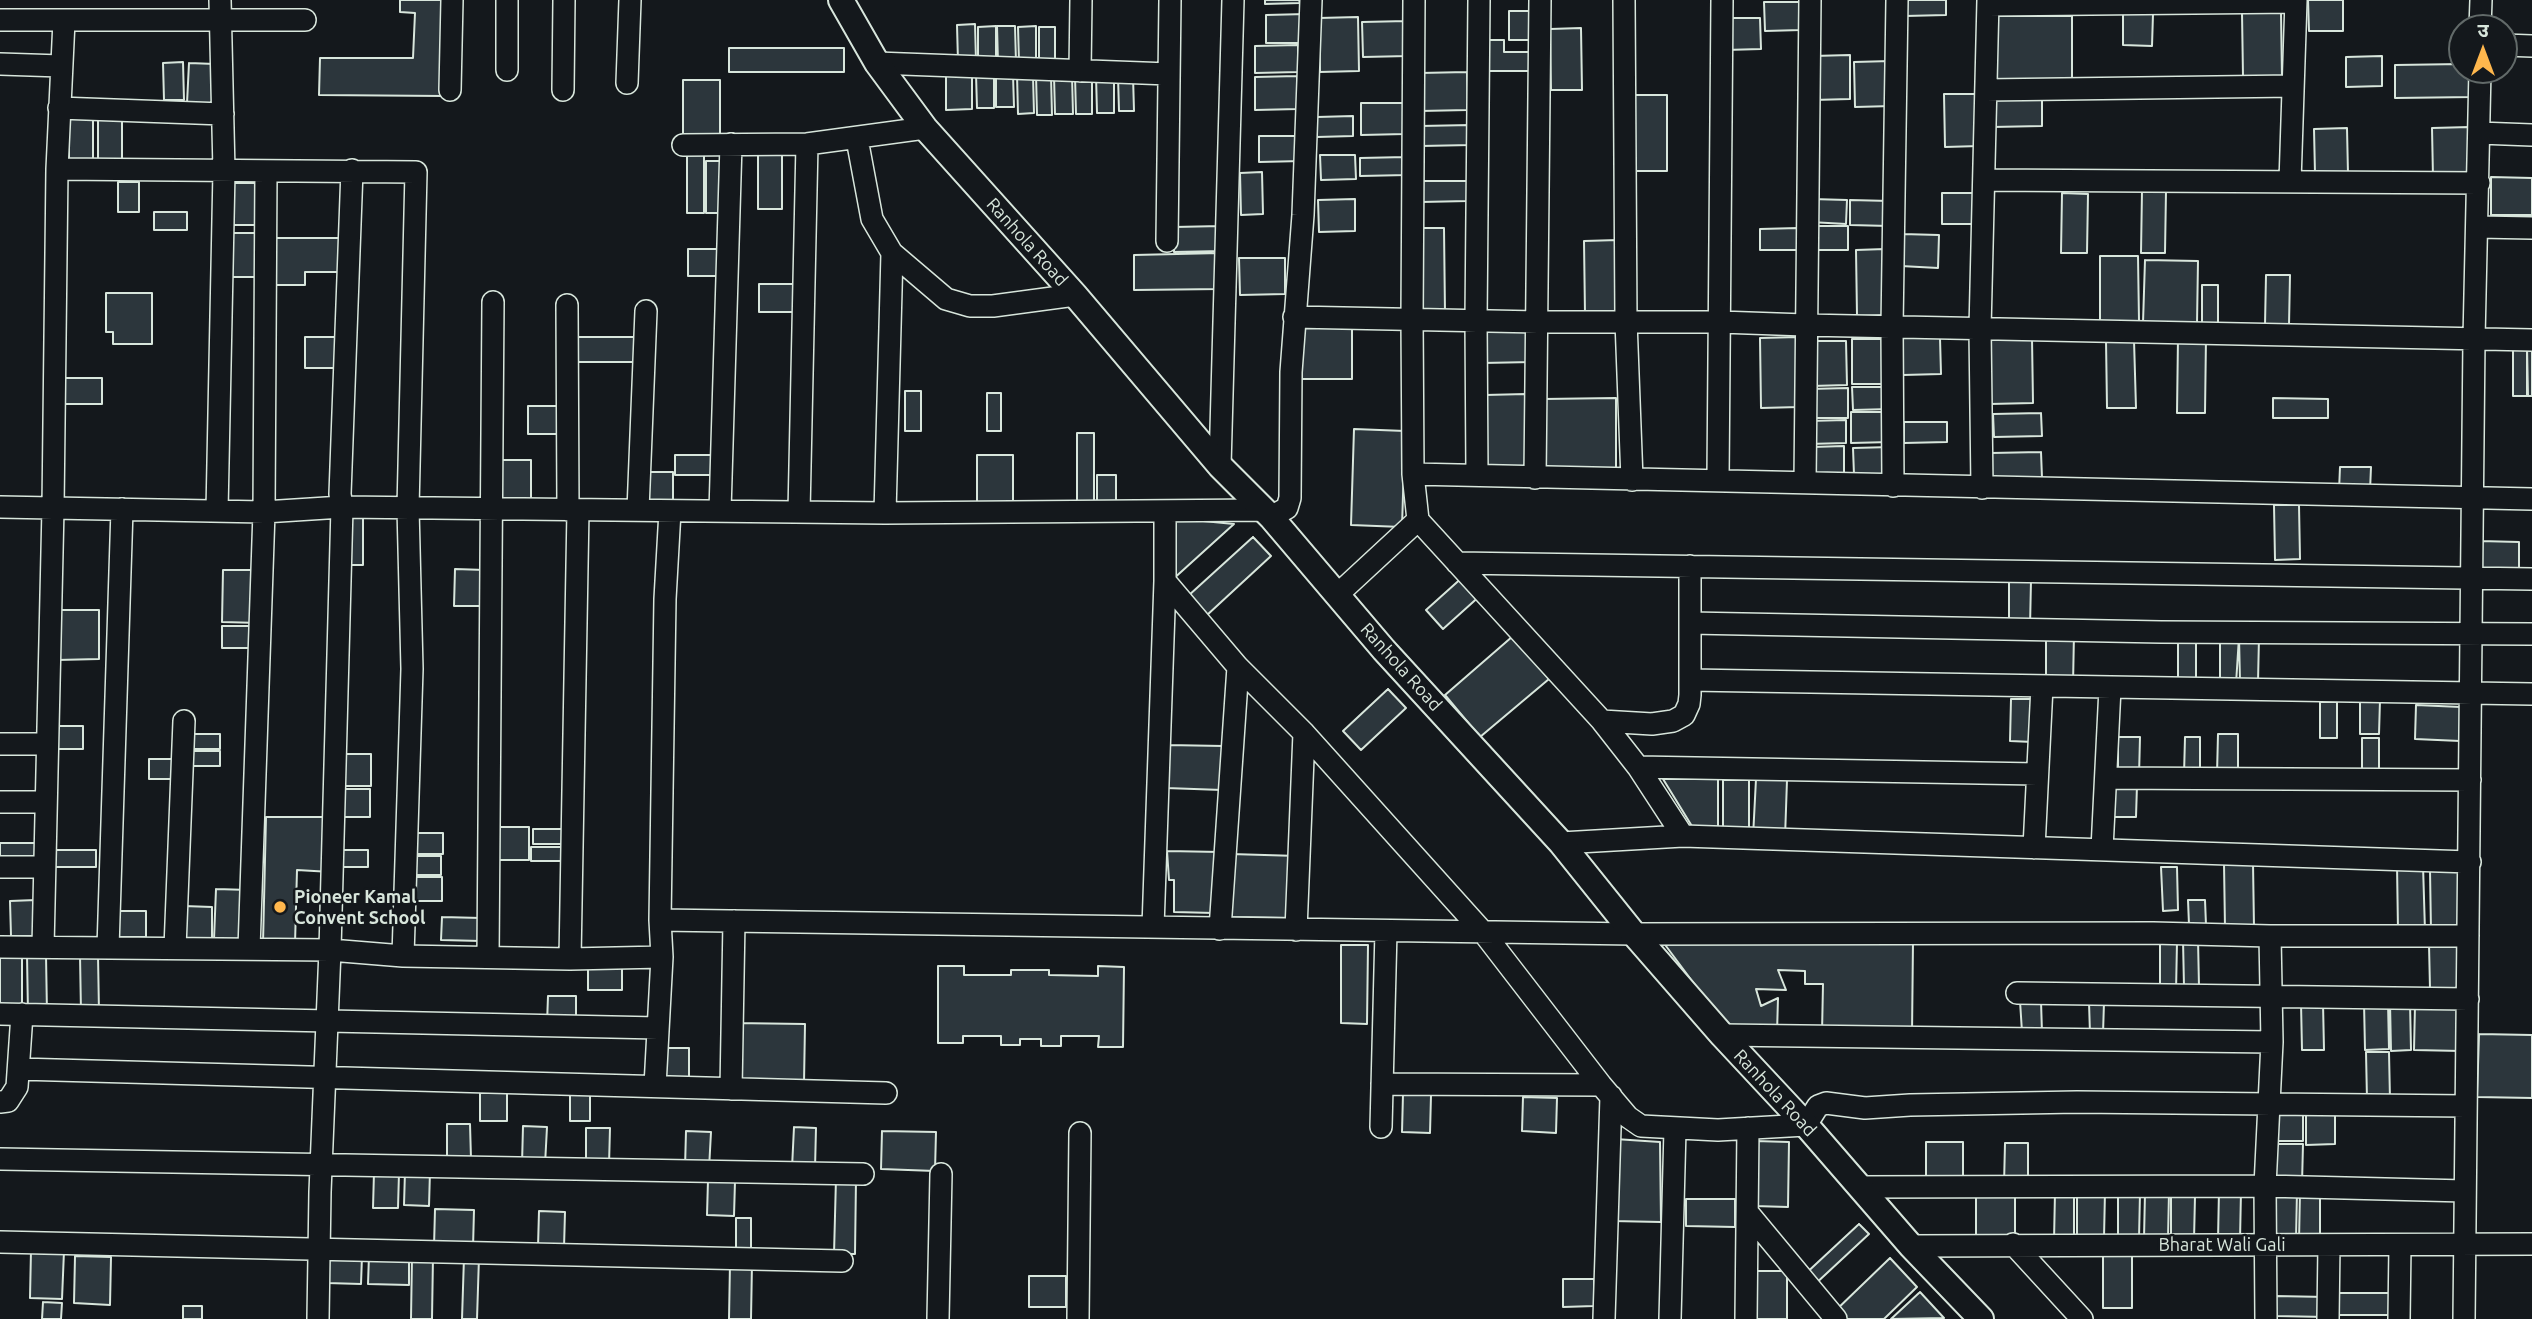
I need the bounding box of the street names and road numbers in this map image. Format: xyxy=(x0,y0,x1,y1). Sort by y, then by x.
street label: Ranhola Road xyxy=(982,193,1072,291)
street label: Ranhola Road xyxy=(1356,618,1446,716)
street label: Ranhola Road xyxy=(1729,1045,1821,1141)
street label: Bharat Wali Gali xyxy=(2158,1234,2286,1256)

